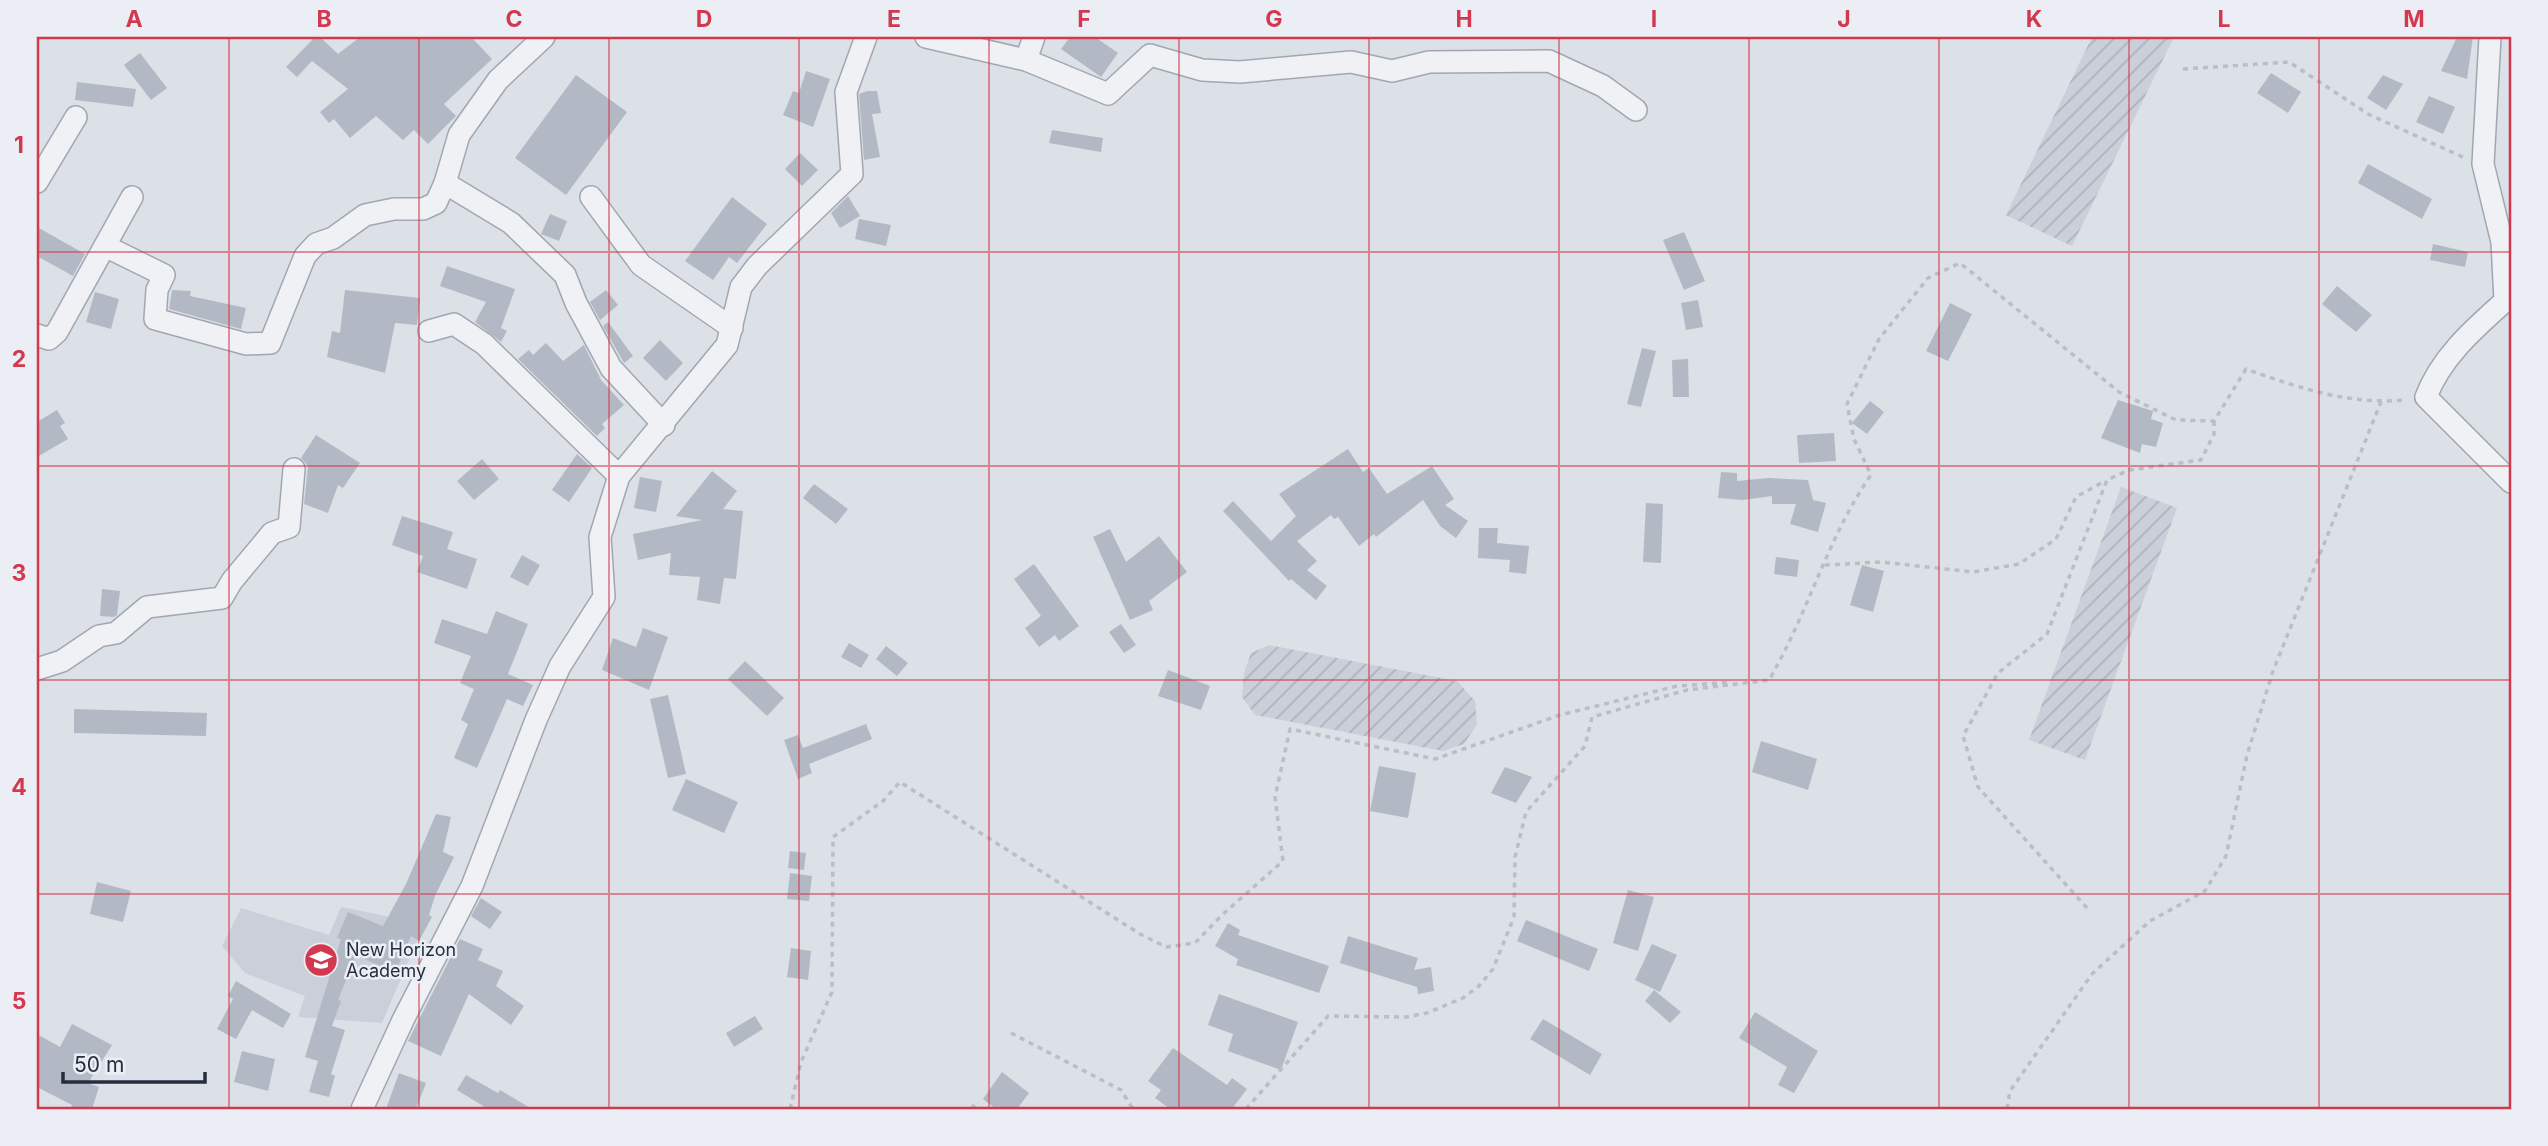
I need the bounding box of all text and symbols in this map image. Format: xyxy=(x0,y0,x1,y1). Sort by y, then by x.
text: A xyxy=(125,5,143,33)
text: B xyxy=(316,5,332,33)
text: C xyxy=(505,5,523,33)
text: D xyxy=(696,5,712,33)
text: E xyxy=(887,5,901,33)
text: F xyxy=(1077,5,1091,33)
text: G xyxy=(1265,5,1283,33)
text: H xyxy=(1455,5,1473,33)
text: I xyxy=(1651,5,1657,33)
text: J xyxy=(1837,5,1851,33)
text: K xyxy=(2026,5,2042,33)
text: L xyxy=(2217,5,2231,33)
text: M xyxy=(2403,5,2425,33)
text: 1 xyxy=(14,131,24,159)
text: 2 xyxy=(12,345,26,373)
text: 3 xyxy=(12,559,26,587)
text: 4 xyxy=(11,773,27,801)
place label: New Horizon Academy xyxy=(346,939,456,981)
school or university icon: New Horizon Academy xyxy=(302,941,340,979)
text: 5 xyxy=(12,987,26,1015)
scale bar xyxy=(63,1041,205,1085)
text: 50 m xyxy=(74,1052,124,1077)

